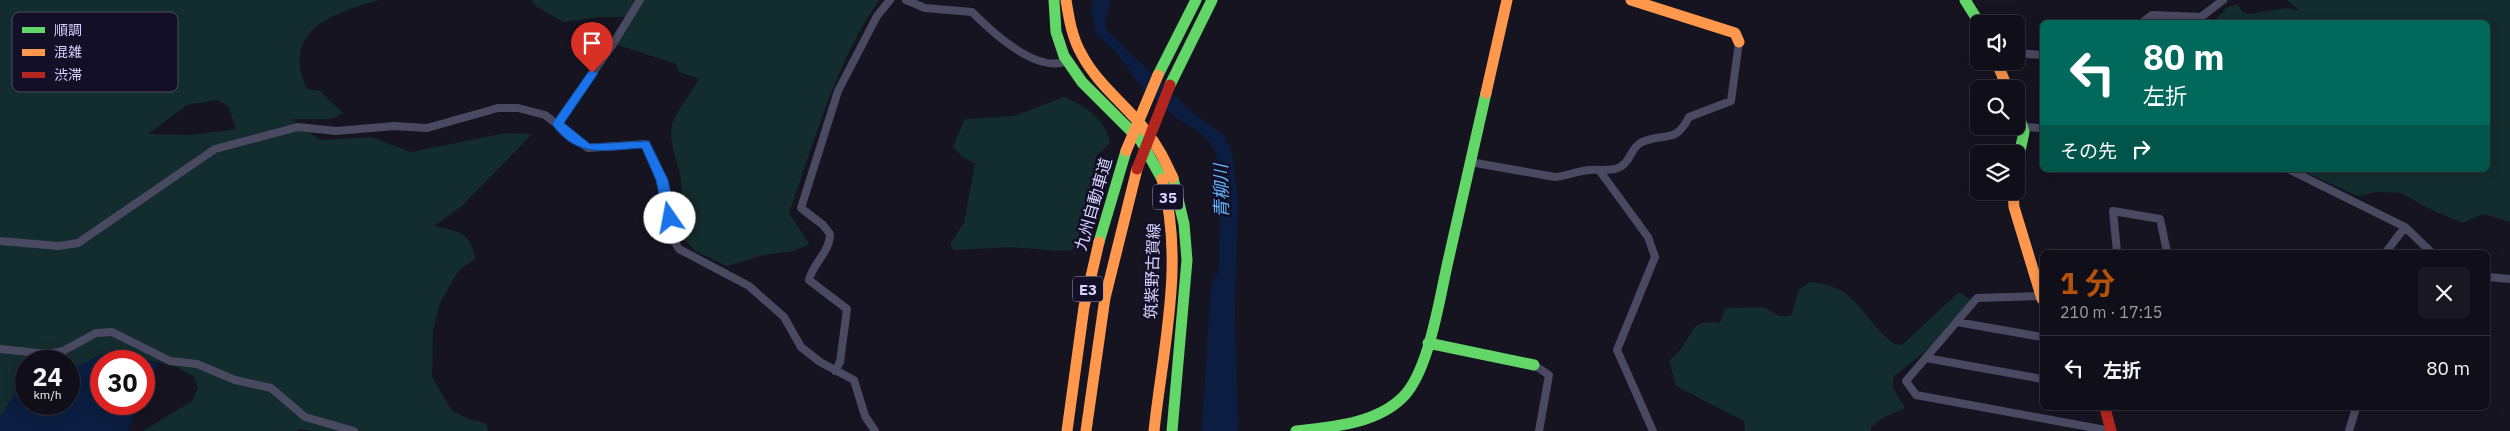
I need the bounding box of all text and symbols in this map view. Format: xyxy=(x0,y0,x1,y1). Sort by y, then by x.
legend xyxy=(12,12,178,92)
map controls xyxy=(1970,15,2025,200)
button: sound xyxy=(1970,15,2025,70)
text: 順調 xyxy=(54,21,82,39)
pin xyxy=(571,22,613,73)
icon: arrive xyxy=(578,29,606,57)
text: 80 m xyxy=(2143,34,2225,80)
icon: left xyxy=(2060,40,2125,105)
text: 混雑 xyxy=(54,43,82,61)
text: 渋滞 xyxy=(54,66,82,84)
button: search xyxy=(1970,80,2025,135)
text: 左折 xyxy=(2143,81,2187,110)
icon: right xyxy=(2127,135,2155,163)
text: その先 xyxy=(2060,139,2117,163)
button: layers xyxy=(1970,145,2025,200)
street label: 九州自動車道 xyxy=(1070,155,1116,253)
water label: 青柳川 xyxy=(1209,162,1233,218)
road number: 35 xyxy=(1153,184,1183,210)
position arrow xyxy=(643,191,695,243)
street label: 筑紫野古賀線 xyxy=(1140,223,1164,319)
text: 1 分 xyxy=(2060,263,2115,302)
button: close xyxy=(2418,267,2470,319)
road number: E3 xyxy=(1073,276,1103,302)
text: 210 m · 17:15 xyxy=(2060,302,2162,322)
speed limit sign: 30 xyxy=(90,350,155,415)
icon: left xyxy=(2060,354,2088,382)
text: 80 m xyxy=(2426,356,2470,380)
text: 左折 xyxy=(2103,358,2141,382)
text: 24 xyxy=(32,360,63,393)
text: km/h xyxy=(33,387,62,402)

